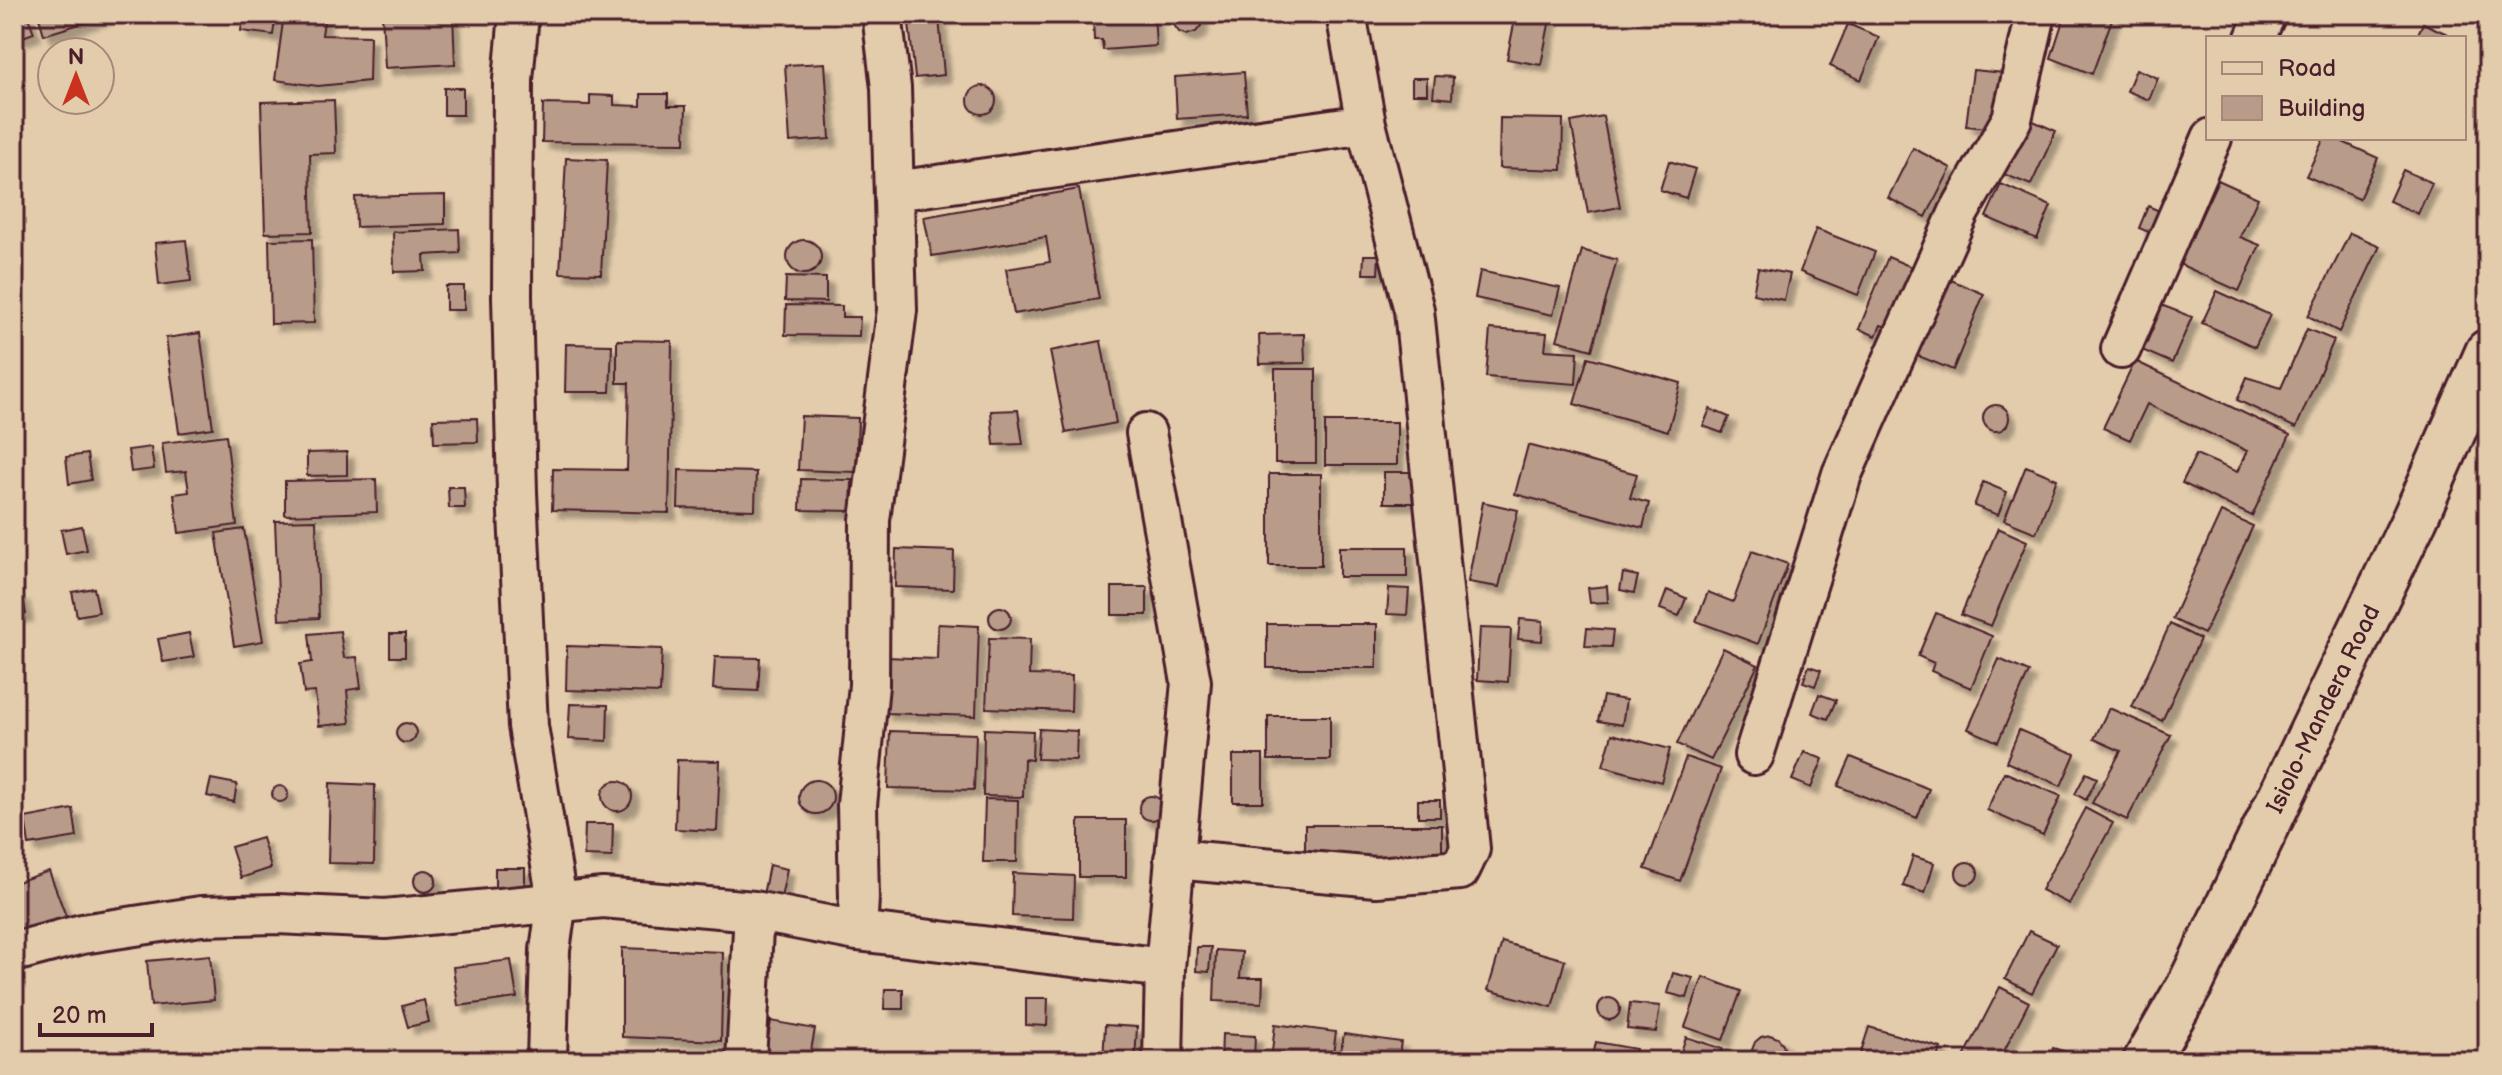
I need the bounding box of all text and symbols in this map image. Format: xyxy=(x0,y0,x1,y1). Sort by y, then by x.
north arrow xyxy=(36,36,116,116)
legend xyxy=(2206,36,2466,140)
text: N xyxy=(68,44,84,71)
text: Road xyxy=(2278,54,2336,83)
text: Building xyxy=(2278,94,2365,123)
street label: Isiolo-Mandera Road xyxy=(2260,600,2387,818)
scale bar xyxy=(40,987,152,1037)
text: 20 m xyxy=(52,1001,107,1030)

